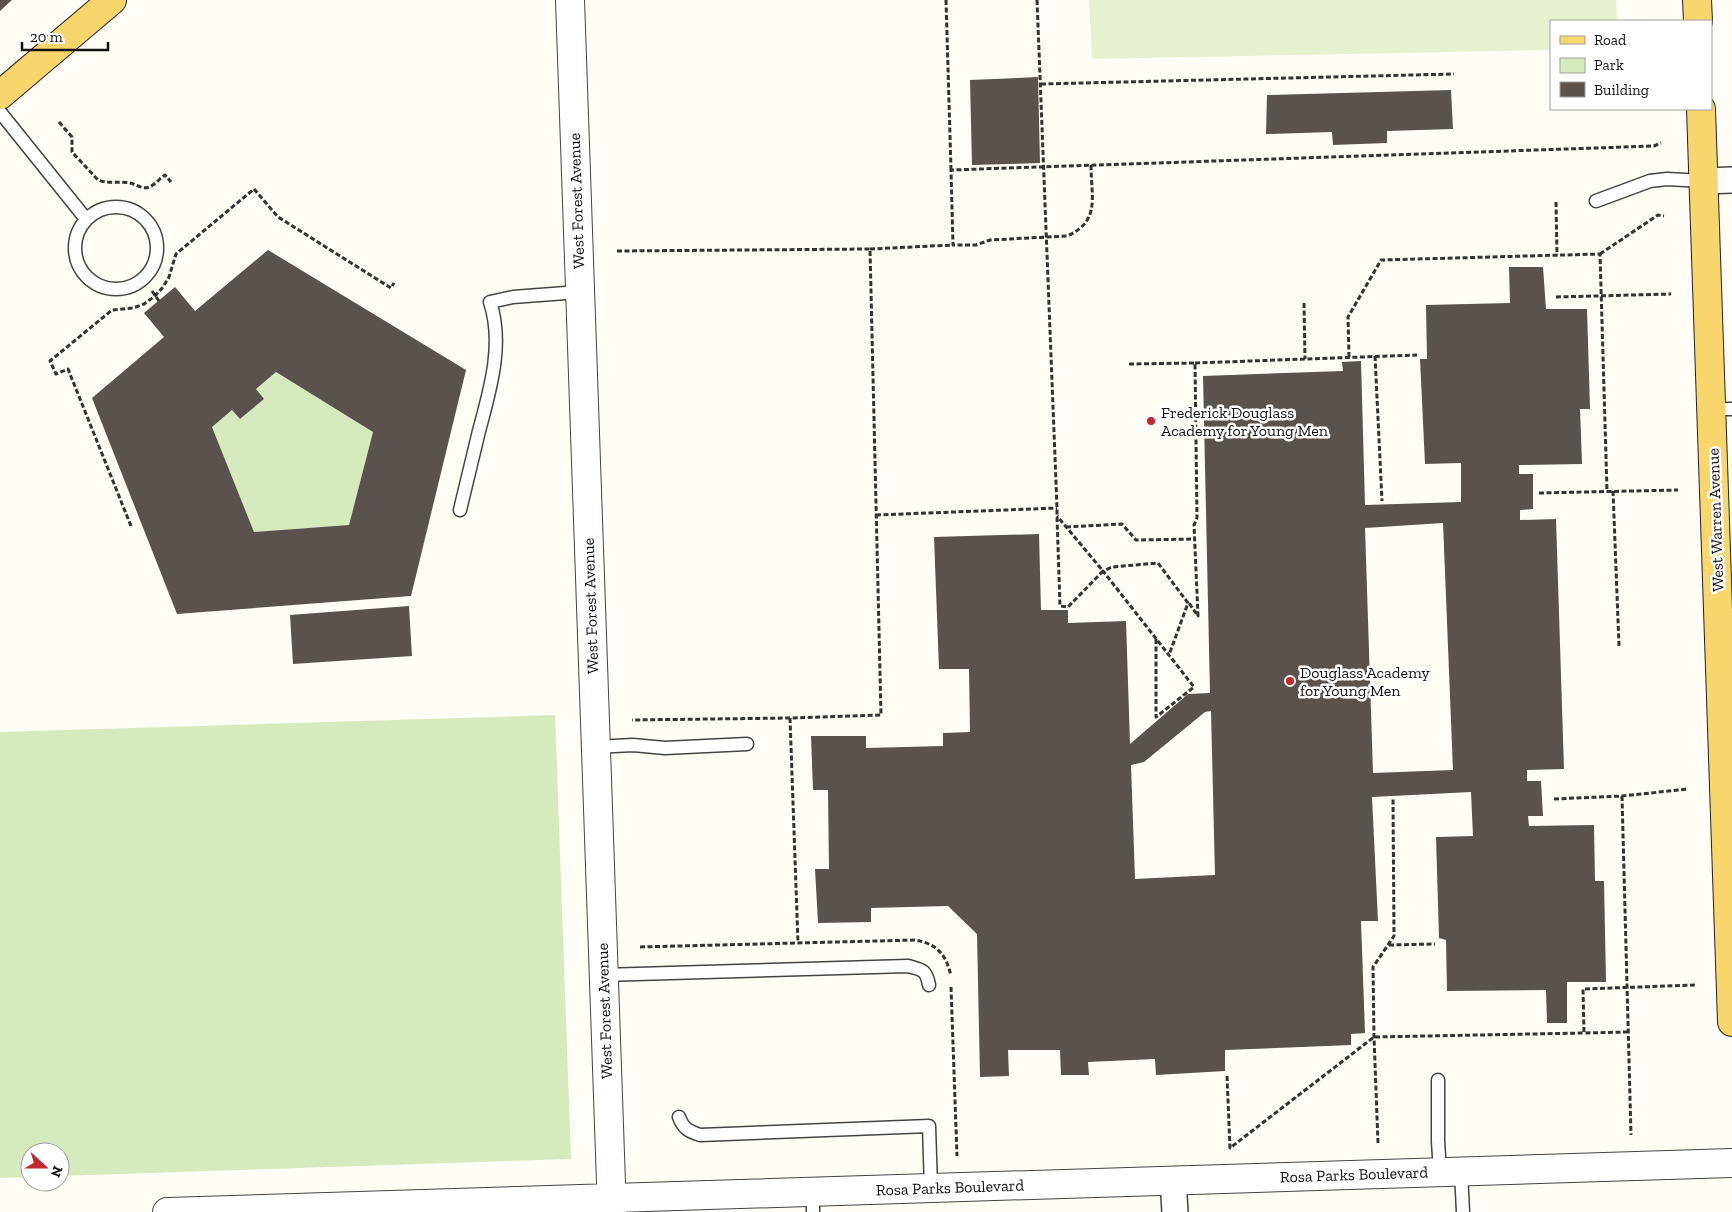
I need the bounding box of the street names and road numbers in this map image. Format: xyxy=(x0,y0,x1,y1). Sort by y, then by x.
street label: West Forest Avenue xyxy=(565,133,588,269)
street label: West Warren Avenue xyxy=(1703,448,1728,592)
street label: West Forest Avenue xyxy=(579,538,602,674)
street label: West Forest Avenue xyxy=(593,943,616,1079)
street label: Rosa Parks Boulevard xyxy=(1280,1162,1429,1187)
street label: Rosa Parks Boulevard xyxy=(876,1175,1025,1200)

